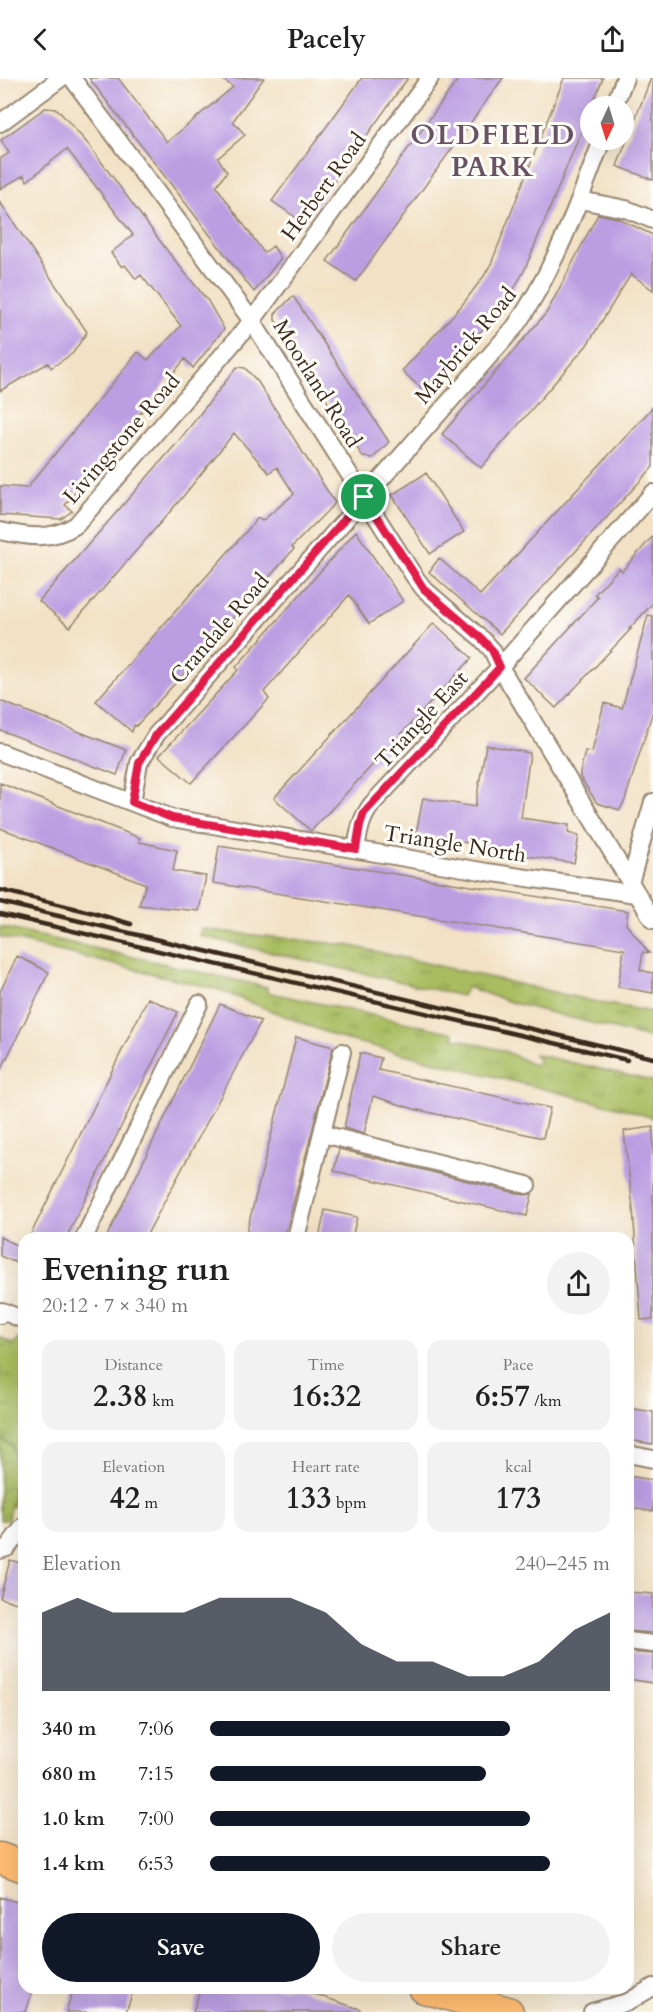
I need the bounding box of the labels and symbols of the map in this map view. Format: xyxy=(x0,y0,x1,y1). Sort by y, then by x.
north arrow xyxy=(580,96,634,150)
district label: OLDFIELD PARK xyxy=(410,116,576,186)
street label: Herbert Road xyxy=(274,126,374,247)
street label: Maybrick Road xyxy=(408,281,524,410)
street label: Moorland Road xyxy=(266,314,369,454)
street label: Livingstone Road xyxy=(56,366,187,511)
pin xyxy=(338,471,389,522)
street label: Crandale Road xyxy=(163,567,277,691)
street label: Triangle East xyxy=(369,664,475,775)
street label: Triangle North xyxy=(381,818,528,870)

